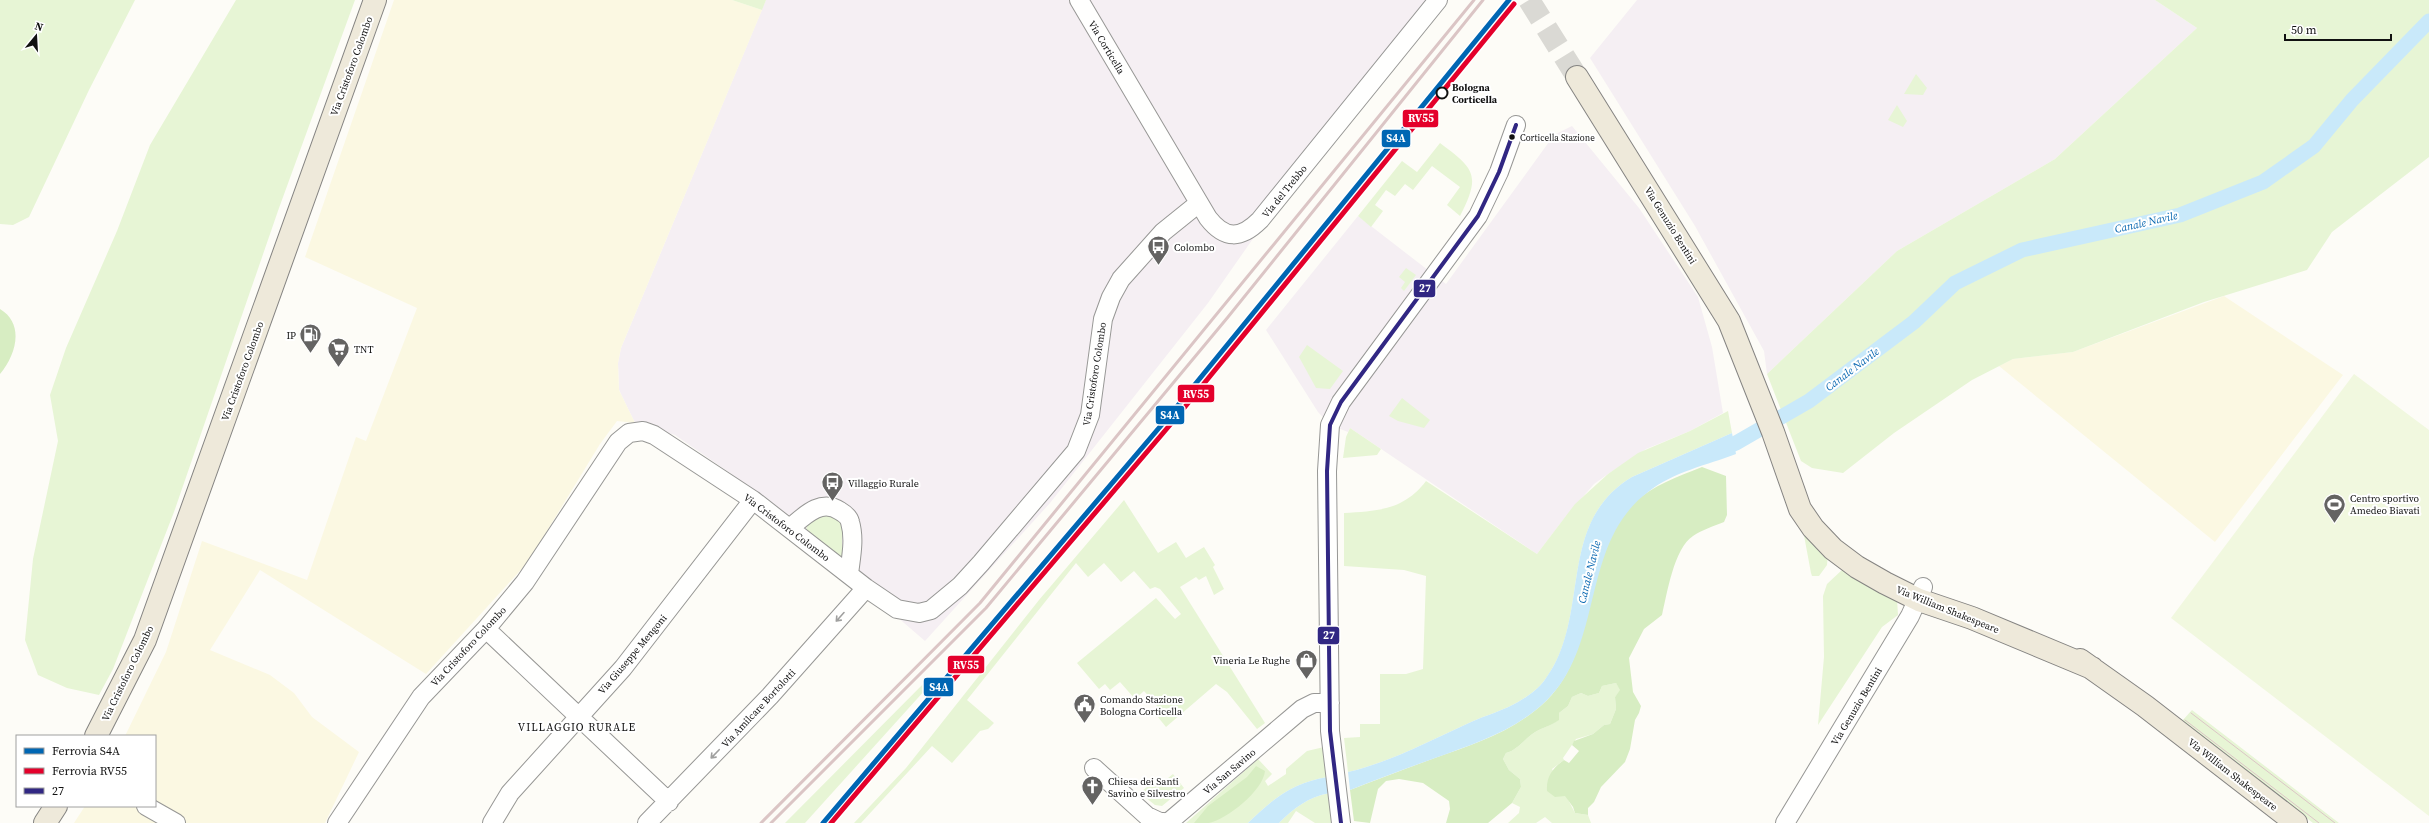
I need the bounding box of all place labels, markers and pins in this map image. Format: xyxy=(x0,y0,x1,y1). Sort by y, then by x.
place label: Bologna Corticella xyxy=(1452,81,1498,106)
marker: Bologna Corticella xyxy=(1435,86,1449,100)
marker: Corticella Stazione xyxy=(1507,132,1517,142)
place label: Corticella Stazione xyxy=(1520,132,1595,144)
bus stop icon: Colombo xyxy=(1145,234,1171,267)
place label: Colombo xyxy=(1174,241,1215,254)
fuel station icon: IP xyxy=(298,322,324,355)
place label: IP xyxy=(286,329,296,342)
supermarket icon: TNT xyxy=(325,336,351,369)
place label: TNT xyxy=(354,343,373,356)
bus stop icon: Villaggio Rurale xyxy=(820,470,846,503)
place label: Villaggio Rurale xyxy=(848,477,919,490)
sports icon: Centro sportivo Amedeo Biavati xyxy=(2322,491,2348,524)
place label: Centro sportivo Amedeo Biavati xyxy=(2350,492,2420,517)
shop icon: Vineria Le Rughe xyxy=(1293,647,1319,680)
place label: Vineria Le Rughe xyxy=(1213,654,1290,667)
public building icon: Comando Stazione Bologna Corticella xyxy=(1071,692,1097,725)
place label: Comando Stazione Bologna Corticella xyxy=(1100,693,1183,718)
church icon: Chiesa dei Santi Savino e Silvestro xyxy=(1079,774,1105,807)
place label: Chiesa dei Santi Savino e Silvestro xyxy=(1108,775,1186,800)

